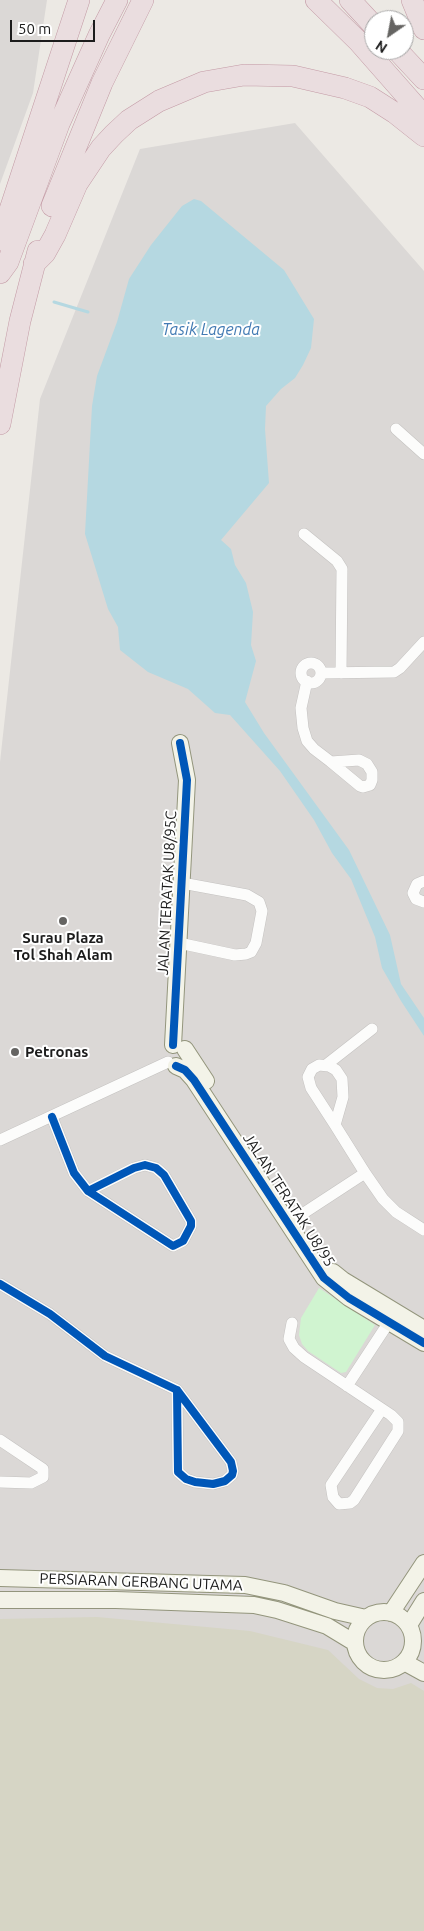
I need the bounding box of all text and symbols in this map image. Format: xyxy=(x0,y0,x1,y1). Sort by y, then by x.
scale bar xyxy=(12,10,98,42)
north arrow xyxy=(364,10,414,60)
text: 50 m xyxy=(18,20,51,37)
text: N xyxy=(373,37,390,56)
water label: Tasik Lagenda xyxy=(162,320,260,340)
street label: JALAN TERATAK U8/95C xyxy=(154,810,180,976)
marker: Surau Plaza Tol Shah Alam xyxy=(57,915,69,927)
place label: Surau Plaza Tol Shah Alam xyxy=(13,929,113,964)
place label: Petronas xyxy=(25,1043,88,1061)
marker: Petronas xyxy=(9,1046,21,1058)
street label: JALAN TERATAK U8/95 xyxy=(239,1130,339,1270)
street label: PERSIARAN GERBANG UTAMA xyxy=(39,1569,243,1595)

